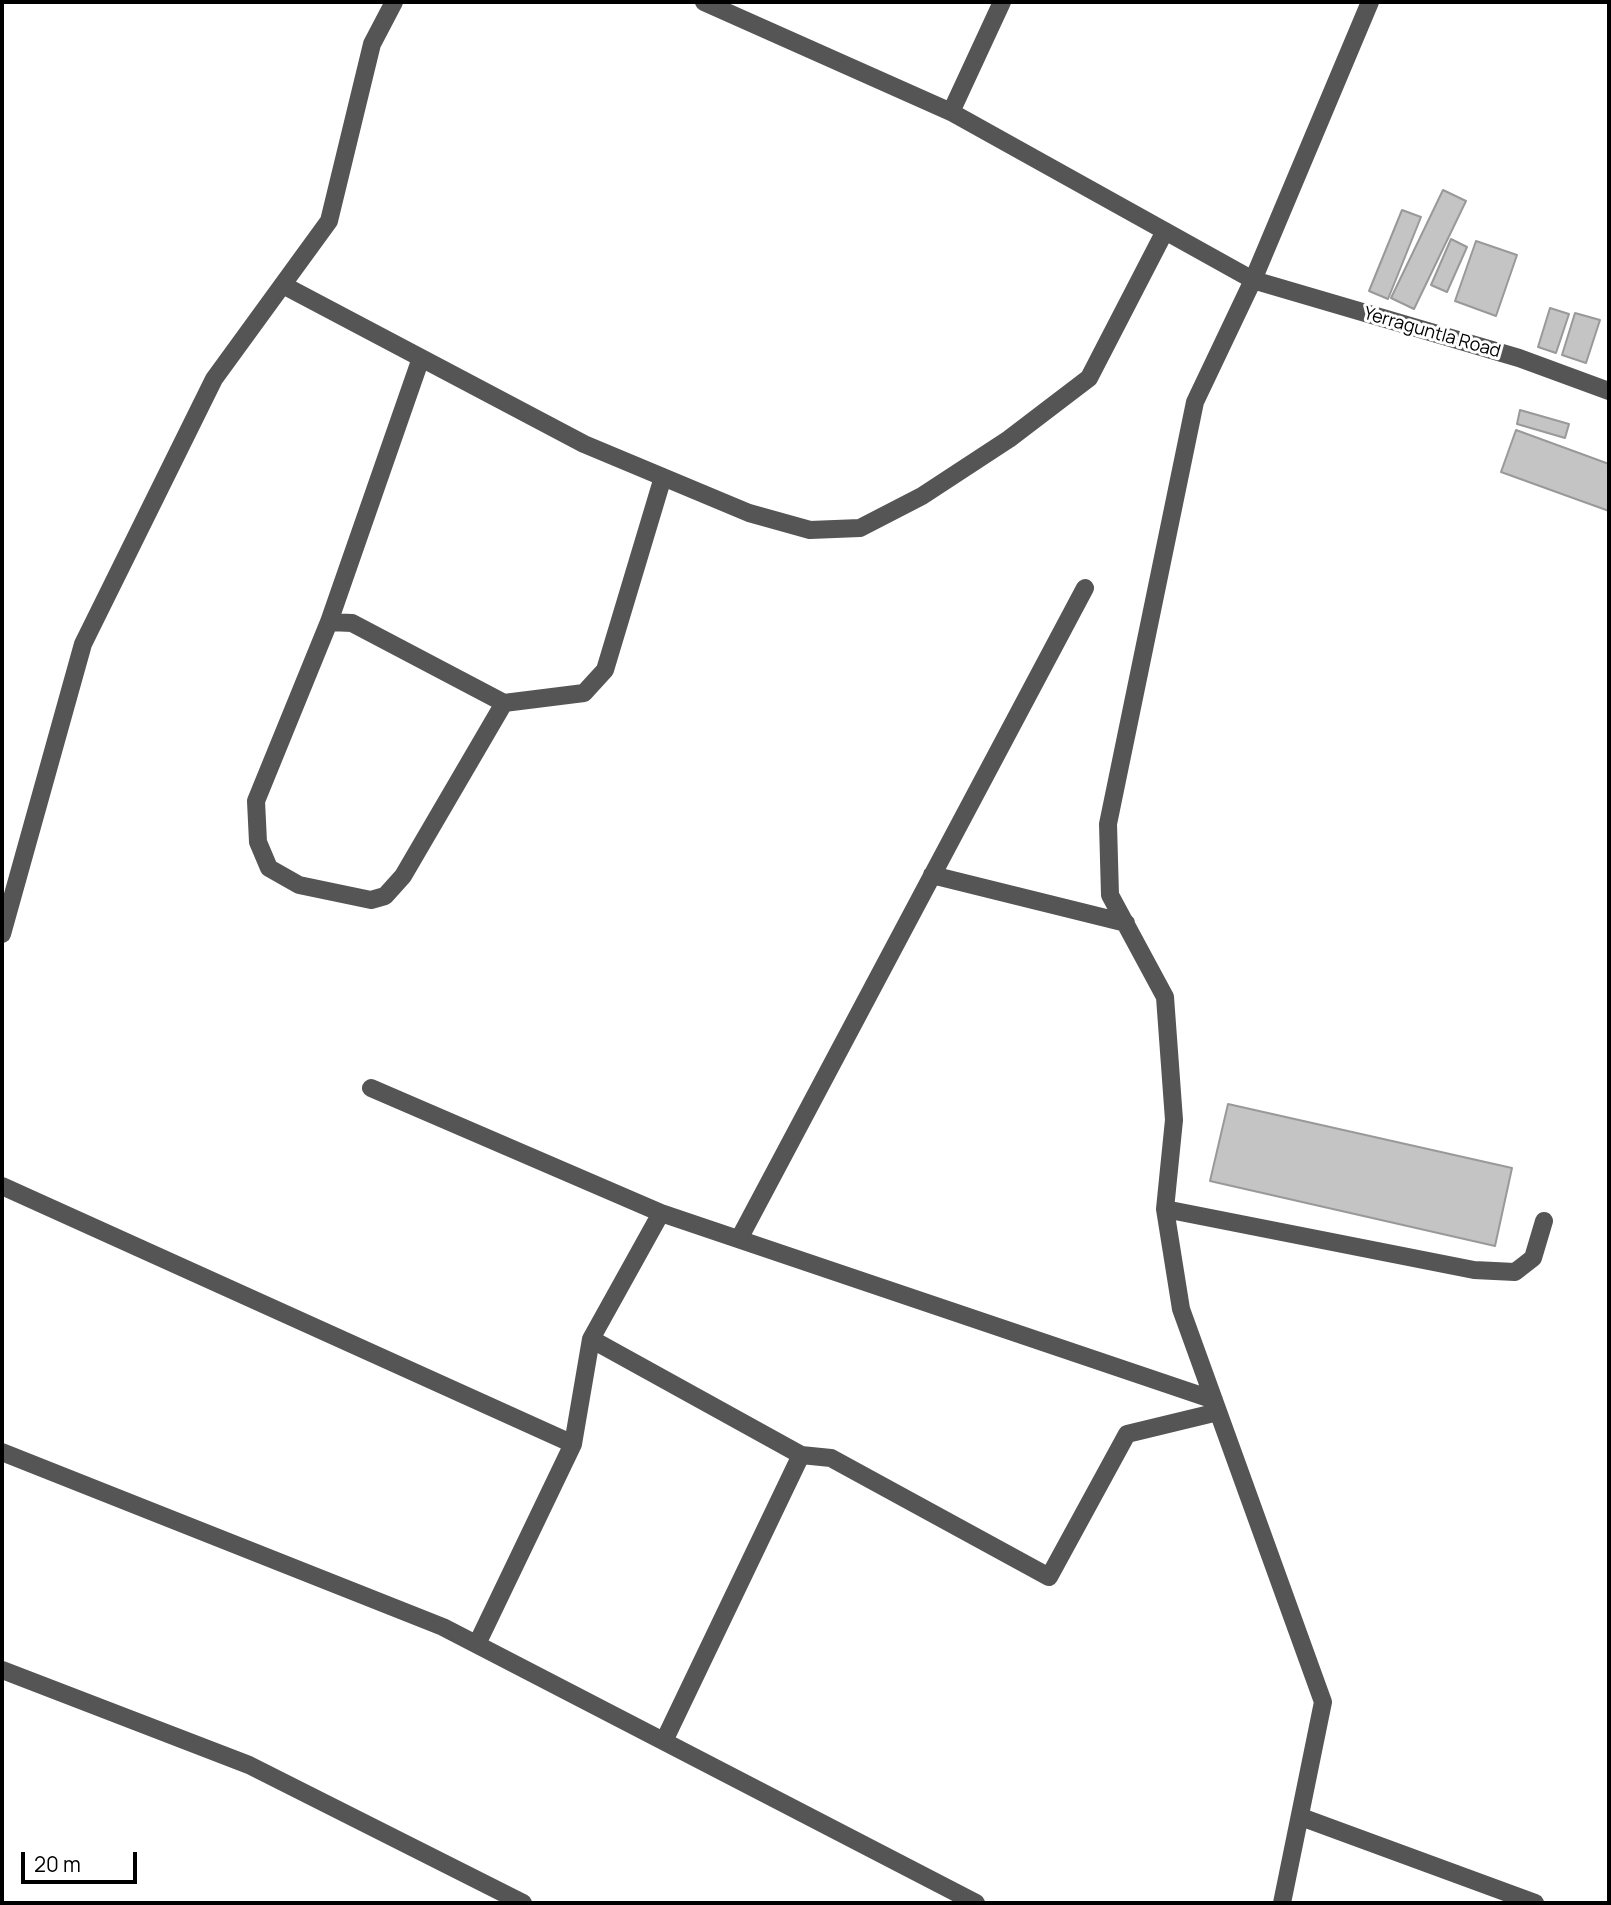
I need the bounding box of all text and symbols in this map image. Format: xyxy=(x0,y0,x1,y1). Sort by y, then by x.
street label: Yerraguntla Road xyxy=(1361,303,1503,363)
scale bar xyxy=(24,1839,140,1883)
text: 20 m xyxy=(34,1850,81,1878)

